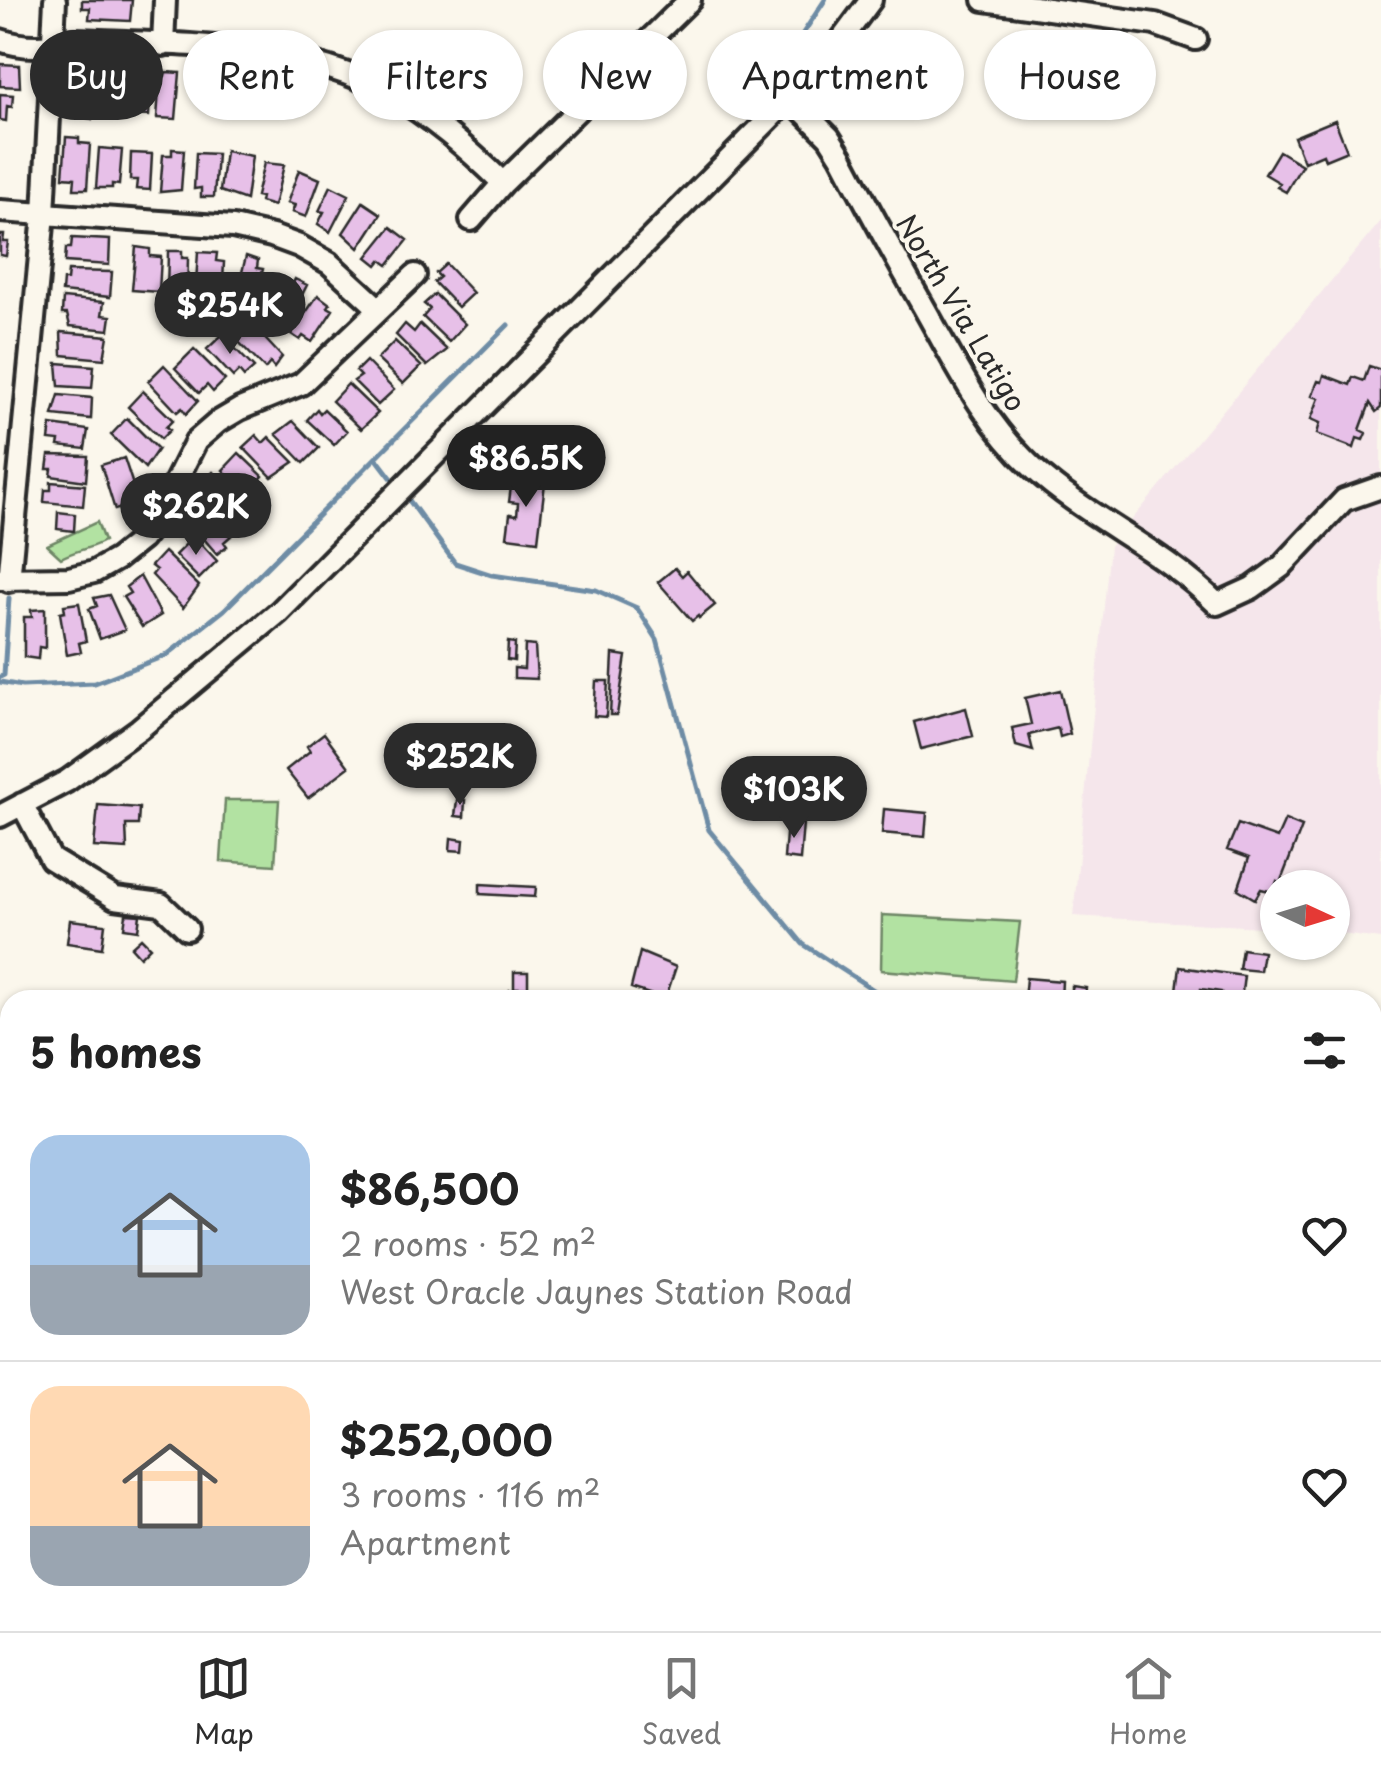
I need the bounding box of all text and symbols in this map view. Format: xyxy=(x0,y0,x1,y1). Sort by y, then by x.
chip: Buy xyxy=(30,30,163,120)
chip: Rent xyxy=(183,30,329,120)
chip: Filters xyxy=(349,30,523,120)
chip: New xyxy=(543,30,687,120)
chip: Apartment xyxy=(707,30,964,120)
chip: House xyxy=(984,30,1156,120)
street label: North Via Latigo xyxy=(886,206,1038,419)
pin: $254K xyxy=(160,272,300,357)
text: $254K xyxy=(176,280,284,328)
pin: $86.5K xyxy=(445,425,607,510)
text: $86.5K xyxy=(469,433,583,481)
pin: $262K xyxy=(126,473,266,558)
text: $262K xyxy=(142,481,250,529)
pin: $252K xyxy=(390,723,530,808)
text: $252K xyxy=(406,731,514,779)
pin: $103K xyxy=(724,756,864,841)
text: $103K xyxy=(743,764,845,812)
north arrow xyxy=(1260,870,1350,960)
map controls xyxy=(1260,870,1350,960)
text: 5 homes xyxy=(30,1019,202,1082)
icon: filters xyxy=(1297,1023,1352,1078)
text: $86,500 xyxy=(340,1156,519,1219)
icon: home xyxy=(110,1175,230,1295)
icon: heart xyxy=(1297,1208,1352,1263)
text: 2 rooms · 52 m² xyxy=(340,1219,596,1267)
text: West Oracle Jaynes Station Road xyxy=(340,1267,853,1315)
text: $252,000 xyxy=(340,1407,553,1470)
icon: home xyxy=(110,1426,230,1546)
icon: heart xyxy=(1297,1459,1352,1514)
text: 3 rooms · 116 m² xyxy=(340,1470,601,1518)
text: Apartment xyxy=(340,1518,511,1566)
tab: Map xyxy=(194,1651,254,1754)
tab: Saved xyxy=(642,1651,721,1754)
tab: Home xyxy=(1109,1651,1187,1754)

